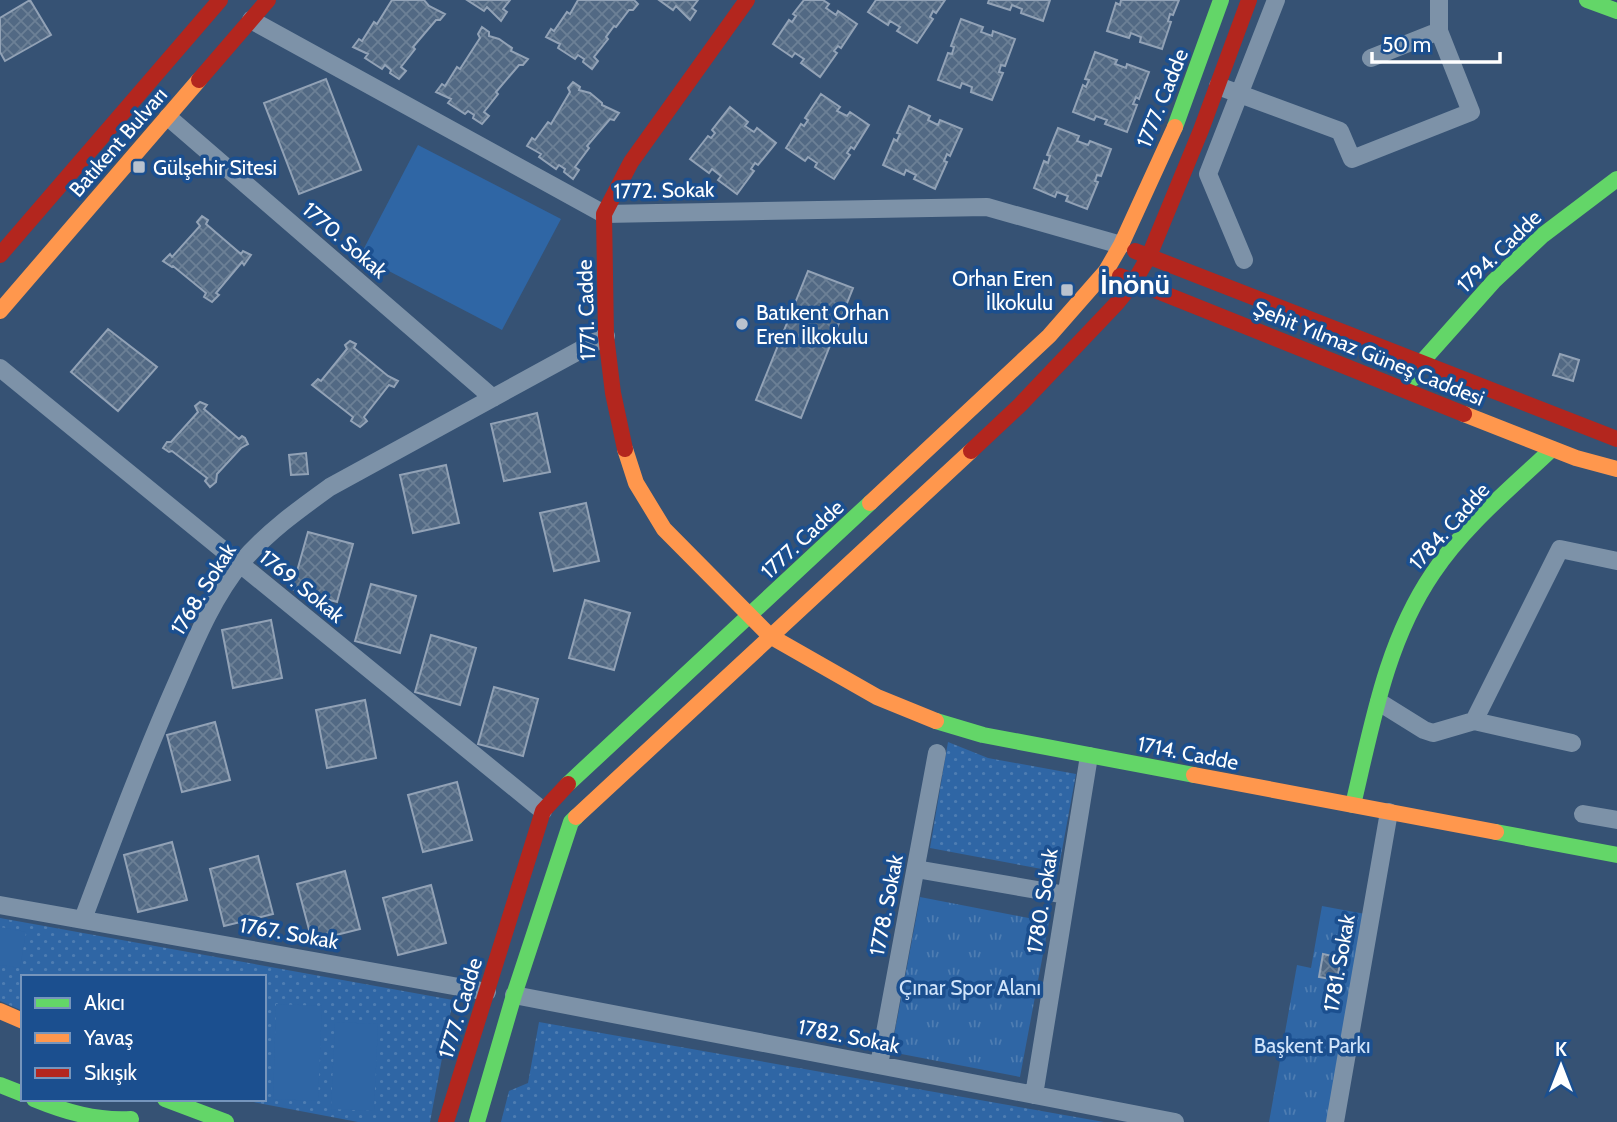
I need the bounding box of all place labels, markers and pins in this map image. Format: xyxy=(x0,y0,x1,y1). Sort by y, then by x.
place label: Gülşehir Sitesi xyxy=(153,155,277,180)
marker: Gülşehir Sitesi xyxy=(131,159,147,175)
place label: Orhan Eren İlkokulu xyxy=(952,266,1053,315)
marker: Orhan Eren İlkokulu xyxy=(1059,282,1075,298)
place label: Batıkent Orhan Eren İlkokulu xyxy=(756,300,889,349)
marker: Batıkent Orhan Eren İlkokulu xyxy=(734,316,750,332)

